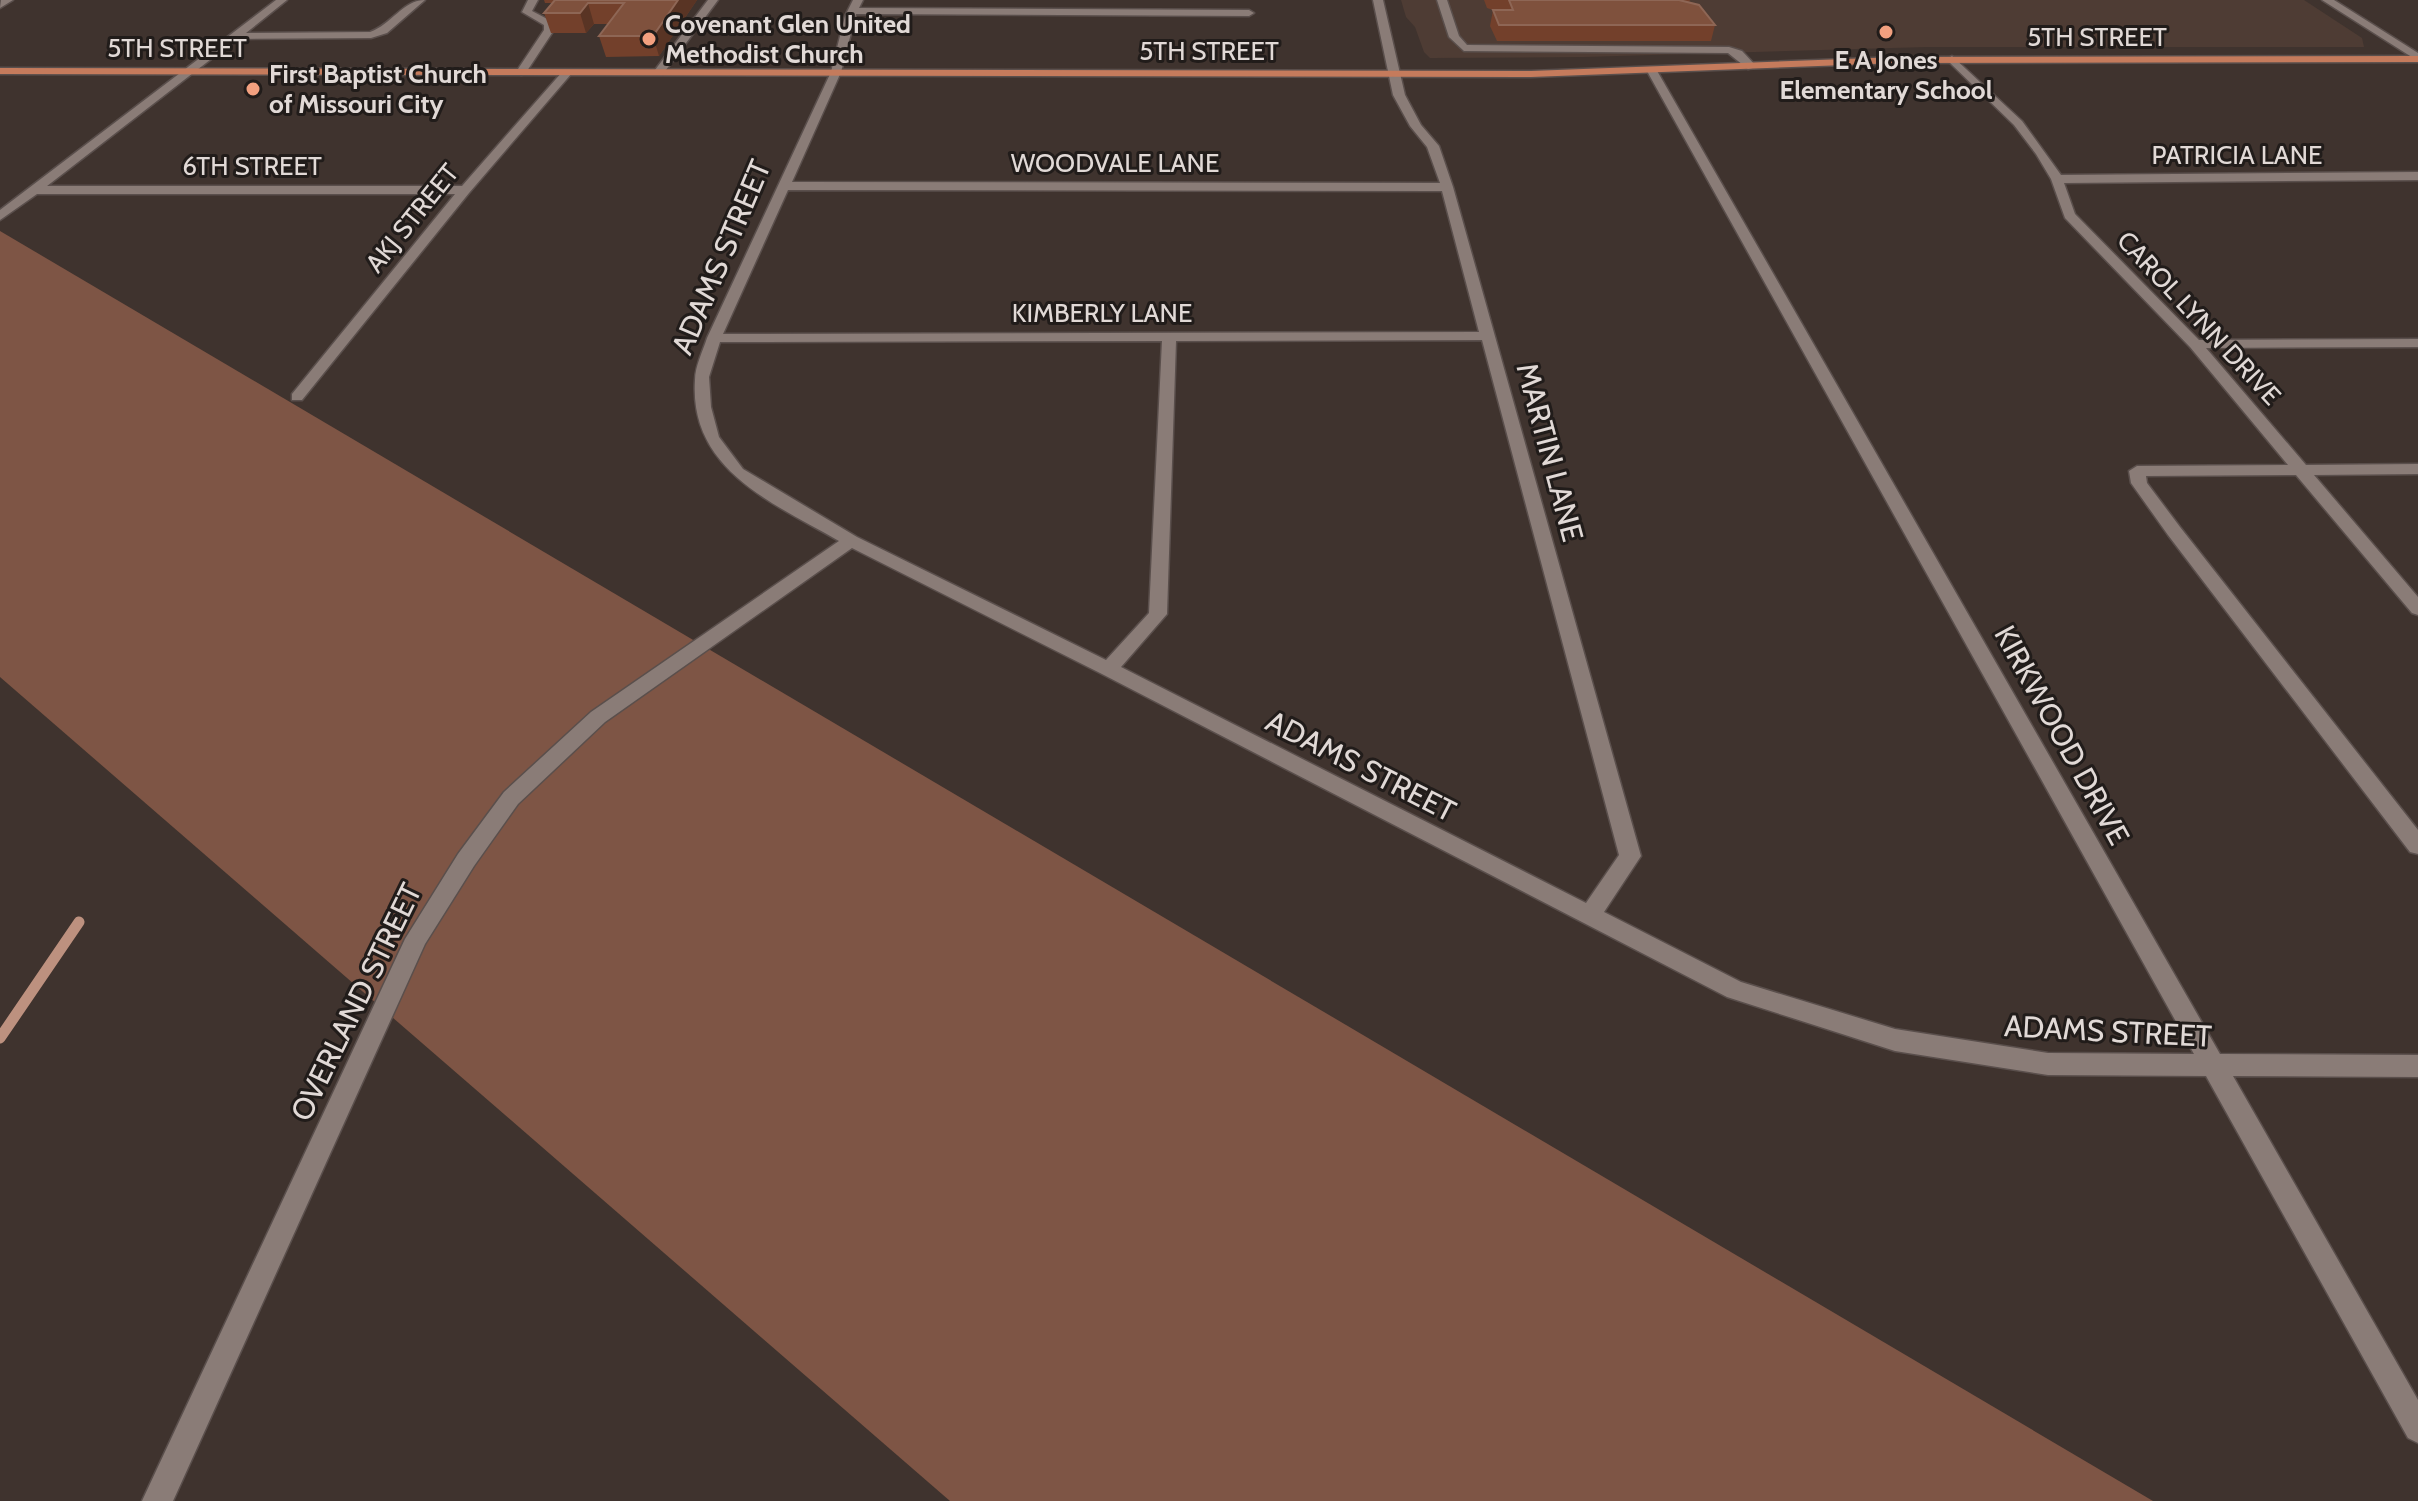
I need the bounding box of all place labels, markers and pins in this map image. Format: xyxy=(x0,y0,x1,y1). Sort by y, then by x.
place label: Covenant Glen United Methodist Church xyxy=(665,8,911,70)
marker: E A Jones Elementary School xyxy=(1877,23,1895,41)
marker: Covenant Glen United Methodist Church xyxy=(640,30,658,48)
place label: E A Jones Elementary School xyxy=(1779,44,1993,106)
place label: First Baptist Church of Missouri City xyxy=(269,58,487,120)
marker: First Baptist Church of Missouri City xyxy=(244,80,262,98)

